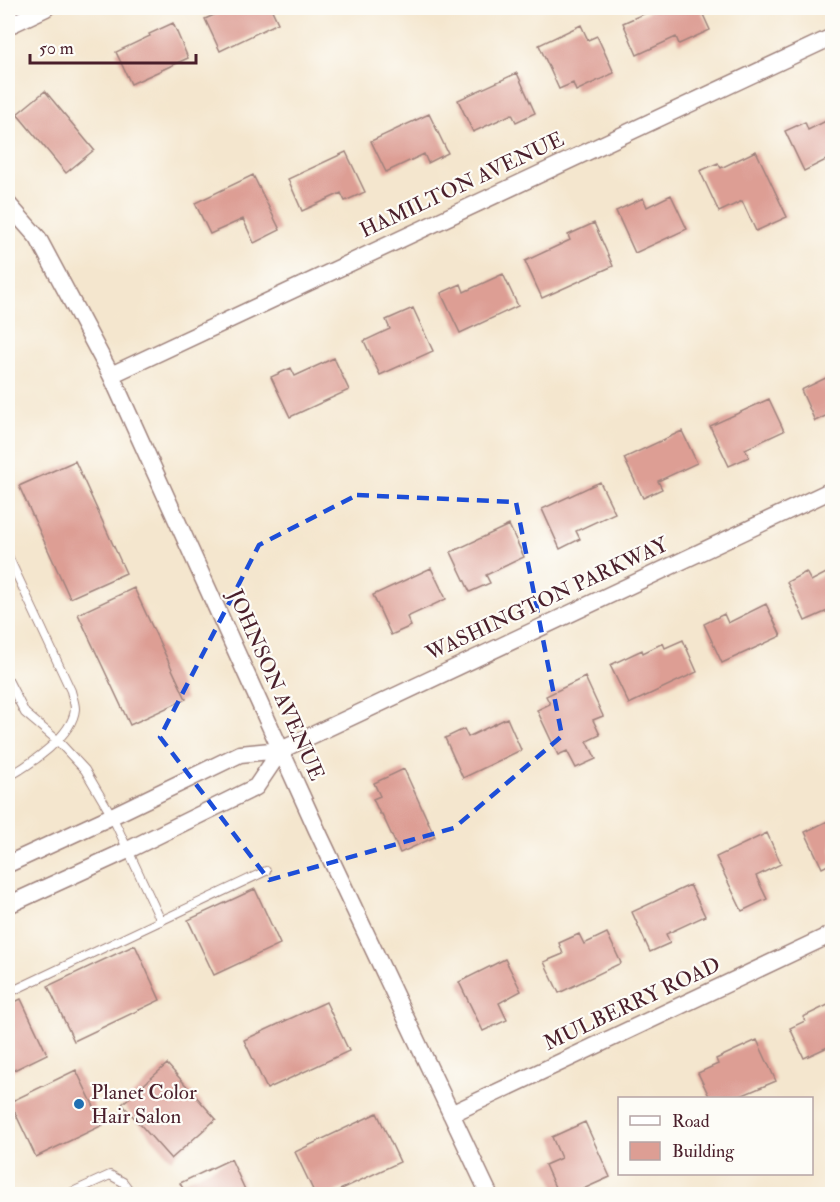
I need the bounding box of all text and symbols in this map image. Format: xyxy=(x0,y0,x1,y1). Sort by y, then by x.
scale bar xyxy=(30,27,196,65)
text: 50 m xyxy=(39,37,74,60)
street label: HAMILTON AVENUE xyxy=(356,126,568,244)
street label: WASHINGTON PARKWAY xyxy=(421,531,673,668)
street label: JOHNSON AVENUE xyxy=(221,584,330,785)
street label: MULBERRY ROAD xyxy=(539,951,725,1057)
place label: Planet Color Hair Salon xyxy=(91,1079,197,1130)
marker: Planet Color Hair Salon xyxy=(72,1097,86,1111)
legend xyxy=(618,1097,813,1175)
text: Road xyxy=(672,1110,710,1133)
text: Building xyxy=(672,1140,735,1163)

